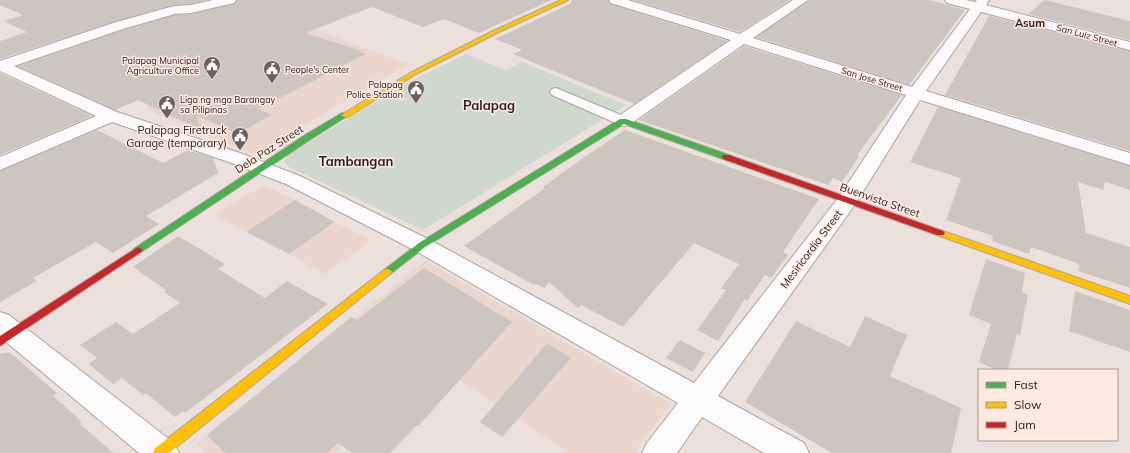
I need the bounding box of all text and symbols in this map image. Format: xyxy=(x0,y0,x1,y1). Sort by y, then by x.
district label: Asum xyxy=(1015,16,1045,30)
street label: San Luiz Street xyxy=(1055,22,1119,48)
place label: Palapag Municipal Agriculture Office xyxy=(122,55,199,76)
public building icon: Palapag Municipal Agriculture Office xyxy=(202,55,222,80)
public building icon: People's Center xyxy=(262,59,282,84)
place label: People's Center xyxy=(285,64,350,75)
street label: San Jose Street xyxy=(840,64,904,94)
place label: Palapag Police Station xyxy=(346,79,403,100)
public building icon: Palapag Police Station xyxy=(406,79,426,104)
public building icon: Liga ng mga Barangay sa Pilipinas xyxy=(157,94,177,119)
place label: Liga ng mga Barangay sa Pilipinas xyxy=(180,94,276,115)
district label: Palapag xyxy=(463,97,515,113)
street label: Dela Paz Street xyxy=(232,122,306,176)
place label: Palapag Firetruck Garage (temporary) xyxy=(126,123,227,150)
public building icon: Palapag Firetruck Garage (temporary) xyxy=(230,126,250,151)
district label: Tambangan xyxy=(319,153,393,169)
street label: Buenvista Street xyxy=(838,180,922,220)
street label: Mesiricordia Street xyxy=(777,207,845,291)
legend xyxy=(978,369,1118,441)
text: Fast xyxy=(1014,377,1038,392)
text: Slow xyxy=(1014,397,1042,412)
text: Jam xyxy=(1014,417,1036,432)

